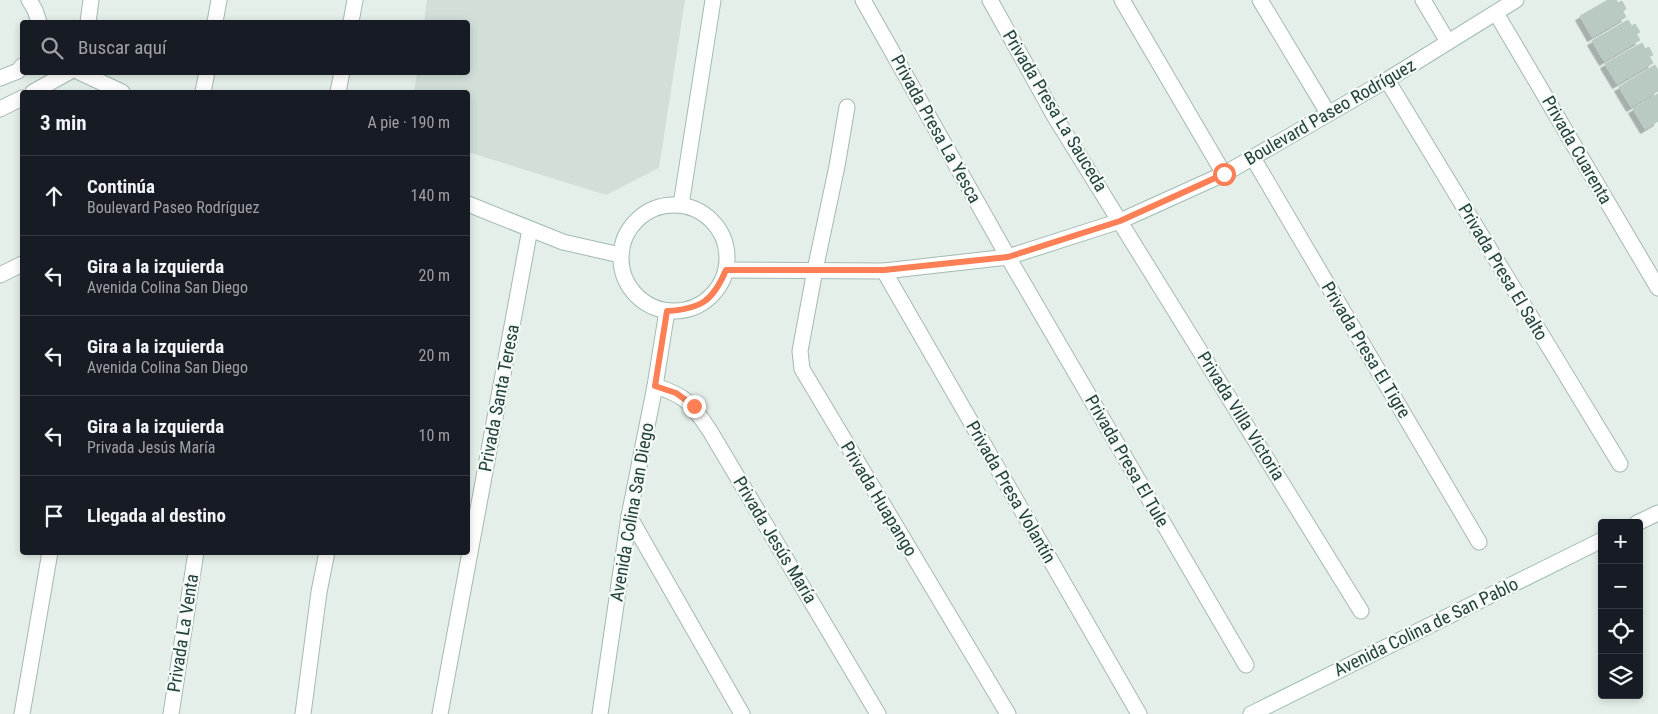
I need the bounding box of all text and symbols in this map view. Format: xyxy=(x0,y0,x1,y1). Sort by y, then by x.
search box xyxy=(20,20,470,75)
street label: Privada Presa La Sauceda xyxy=(999,26,1112,195)
icon: search xyxy=(38,34,66,62)
text: Buscar aquí xyxy=(78,36,167,59)
street label: Privada Presa La Yesca xyxy=(887,51,986,206)
street label: Boulevard Paseo Rodríguez xyxy=(1240,54,1419,169)
street label: Privada Cuarenta xyxy=(1538,92,1617,208)
text: 3 min xyxy=(40,111,87,135)
text: A pie · 190 m xyxy=(367,113,450,132)
route start xyxy=(1213,163,1236,186)
text: Continúa xyxy=(87,175,155,198)
icon: ahead xyxy=(40,182,68,210)
text: 140 m xyxy=(411,186,450,205)
text: Boulevard Paseo Rodríguez xyxy=(87,198,260,217)
street label: Privada Presa El Salto xyxy=(1454,200,1553,344)
text: Gira a la izquierda xyxy=(87,255,224,278)
icon: left xyxy=(40,262,68,290)
text: 20 m xyxy=(418,266,450,285)
text: Avenida Colina San Diego xyxy=(87,278,248,297)
street label: Privada Presa El Tigre xyxy=(1317,278,1415,422)
street label: Privada Santa Teresa xyxy=(474,323,523,473)
text: Gira a la izquierda xyxy=(87,335,224,358)
icon: left xyxy=(40,342,68,370)
text: 20 m xyxy=(418,346,450,365)
street label: Privada Villa Victoria xyxy=(1193,348,1289,484)
text: Avenida Colina San Diego xyxy=(87,358,248,377)
street label: Privada Presa El Tule xyxy=(1081,391,1174,530)
route end xyxy=(683,395,706,418)
text: Gira a la izquierda xyxy=(87,415,224,438)
street label: Privada Presa Volantín xyxy=(962,417,1061,567)
street label: Avenida Colina San Diego xyxy=(605,421,658,603)
icon: left xyxy=(40,422,68,450)
text: 10 m xyxy=(418,426,450,445)
text: Privada Jesús María xyxy=(87,438,215,457)
street label: Privada Huapango xyxy=(837,438,922,560)
street label: Privada Jesús María xyxy=(729,472,822,607)
icon: arrive xyxy=(40,502,68,530)
text: Llegada al destino xyxy=(87,504,226,527)
map controls xyxy=(1598,519,1643,699)
button: + xyxy=(1598,519,1643,564)
button: − xyxy=(1598,564,1643,609)
street label: Privada La Venta xyxy=(163,572,202,694)
street label: Avenida Colina de San Pablo xyxy=(1330,573,1521,680)
button: locate xyxy=(1598,609,1643,654)
button: layers xyxy=(1598,654,1643,699)

